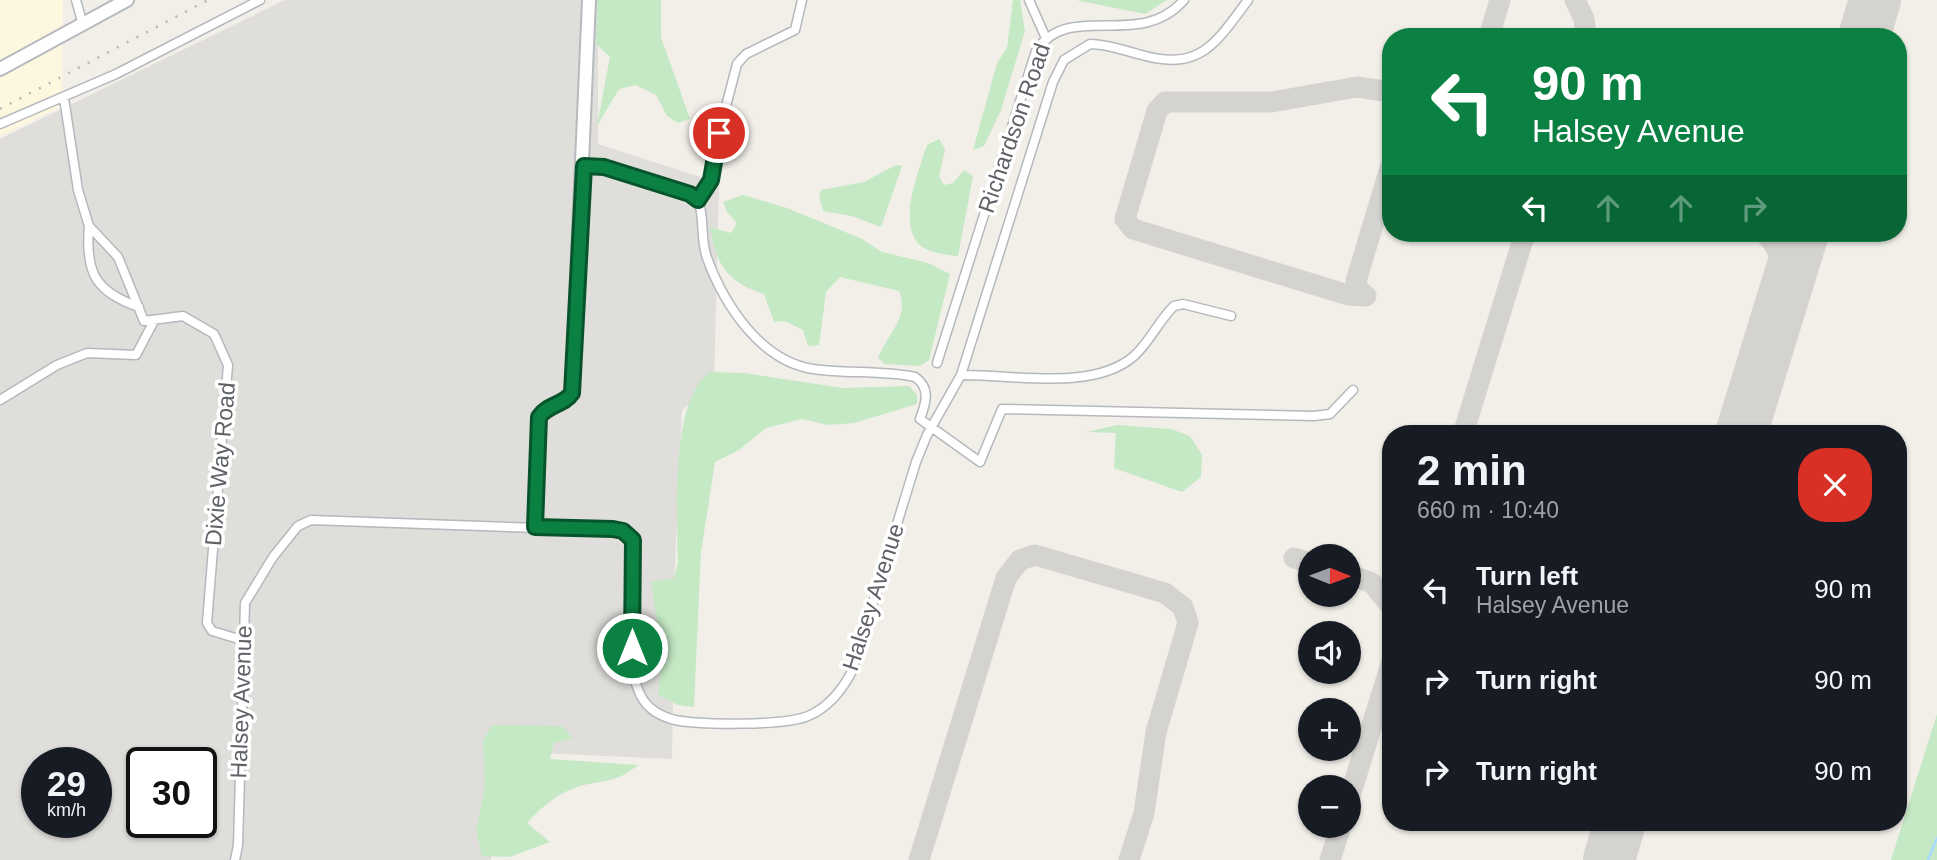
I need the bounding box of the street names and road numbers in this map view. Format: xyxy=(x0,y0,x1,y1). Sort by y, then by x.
street label: Richardson Road xyxy=(973,40,1055,216)
street label: Dixie Way Road xyxy=(200,381,240,547)
street label: Halsey Avenue xyxy=(837,520,909,674)
street label: Halsey Avenue xyxy=(225,625,257,779)

